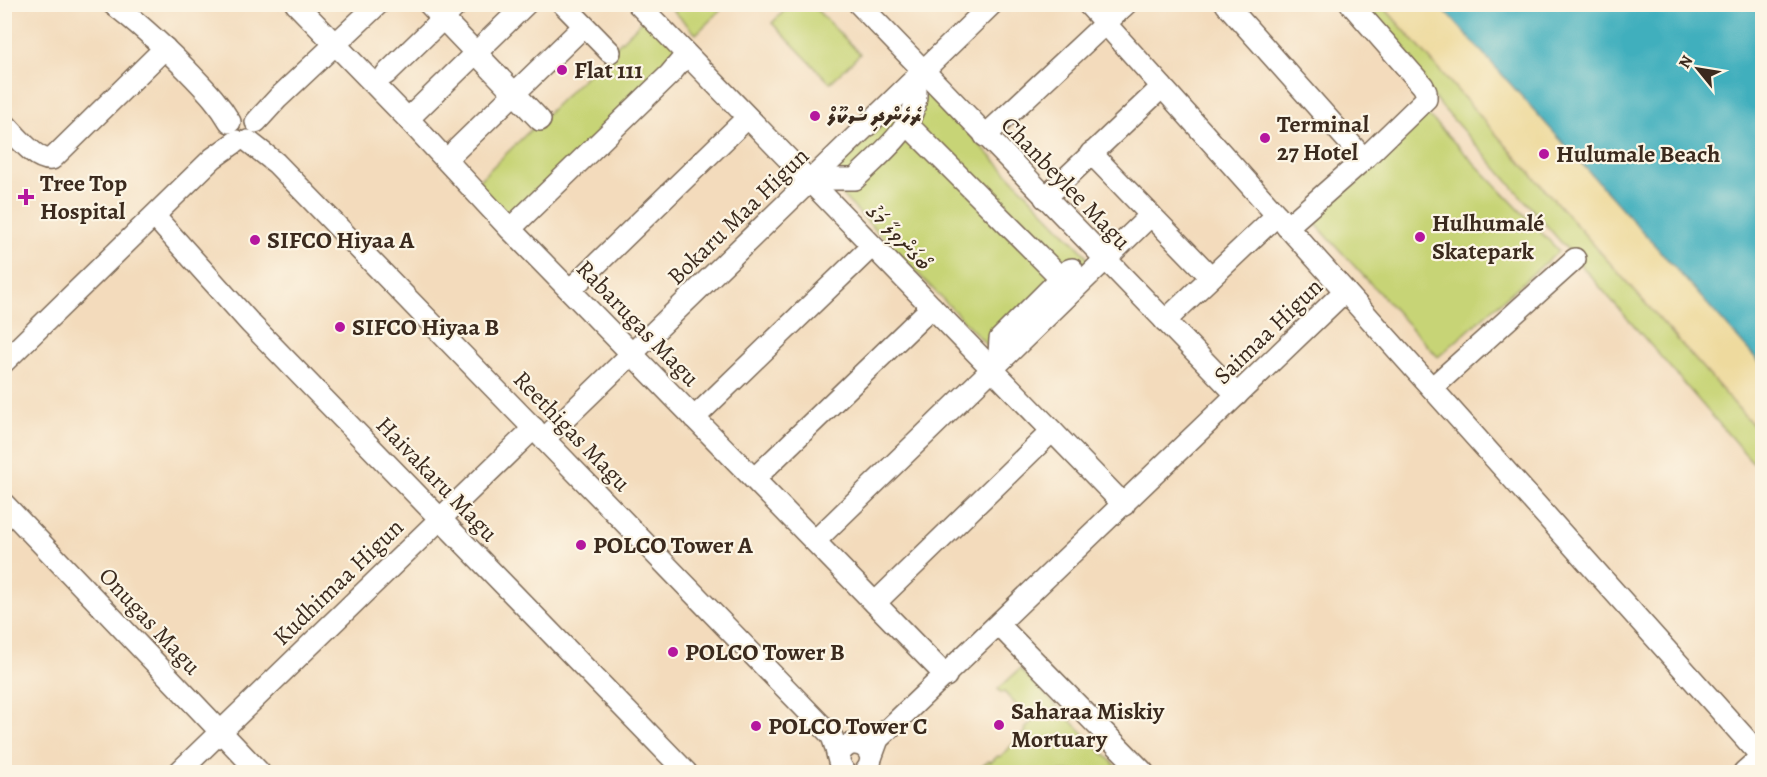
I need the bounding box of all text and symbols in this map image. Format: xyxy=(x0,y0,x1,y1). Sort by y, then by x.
north arrow xyxy=(1668,39,1728,99)
text: N xyxy=(1673,51,1698,73)
place label: Flat 111 xyxy=(574,54,643,86)
marker: Flat 111 xyxy=(555,63,569,77)
place label: ރެހެންދި ސްކޫލް xyxy=(826,100,922,132)
place label: Terminal 27 Hotel xyxy=(1277,108,1370,168)
marker: ރެހެންދި ސްކޫލް xyxy=(808,109,822,123)
street label: Chanbeylee Magu xyxy=(994,109,1138,257)
marker: Terminal 27 Hotel xyxy=(1258,131,1272,145)
place label: Hulumale Beach xyxy=(1556,138,1720,170)
street label: Bokaru Maa Higun xyxy=(660,140,816,292)
marker: Hulumale Beach xyxy=(1537,147,1551,161)
place label: Tree Top Hospital xyxy=(40,167,127,227)
marker: Tree Top Hospital xyxy=(17,188,35,206)
street label: ބޯގަންވިލާ މަގު xyxy=(858,195,939,278)
place label: Hulhumalé Skatepark xyxy=(1432,207,1544,267)
place label: SIFCO Hiyaa A xyxy=(267,224,415,256)
marker: Hulhumalé Skatepark xyxy=(1413,230,1427,244)
marker: SIFCO Hiyaa A xyxy=(248,233,262,247)
street label: Rabarugas Magu xyxy=(569,253,707,393)
street label: Saimaa Higun xyxy=(1207,271,1329,391)
place label: SIFCO Hiyaa B xyxy=(352,311,499,343)
marker: SIFCO Hiyaa B xyxy=(333,320,347,334)
street label: Reethigas Magu xyxy=(506,364,638,498)
street label: Haivakaru Magu xyxy=(369,409,505,549)
street label: Kudhimaa Higun xyxy=(266,511,410,653)
place label: POLCO Tower A xyxy=(593,529,754,561)
marker: POLCO Tower A xyxy=(574,538,588,552)
street label: Onugas Magu xyxy=(92,560,208,682)
place label: POLCO Tower B xyxy=(685,636,845,668)
marker: POLCO Tower B xyxy=(666,645,680,659)
place label: Saharaa Miskiy Mortuary xyxy=(1011,695,1165,755)
place label: POLCO Tower C xyxy=(768,710,928,742)
marker: Saharaa Miskiy Mortuary xyxy=(992,718,1006,732)
marker: POLCO Tower C xyxy=(749,719,763,733)

